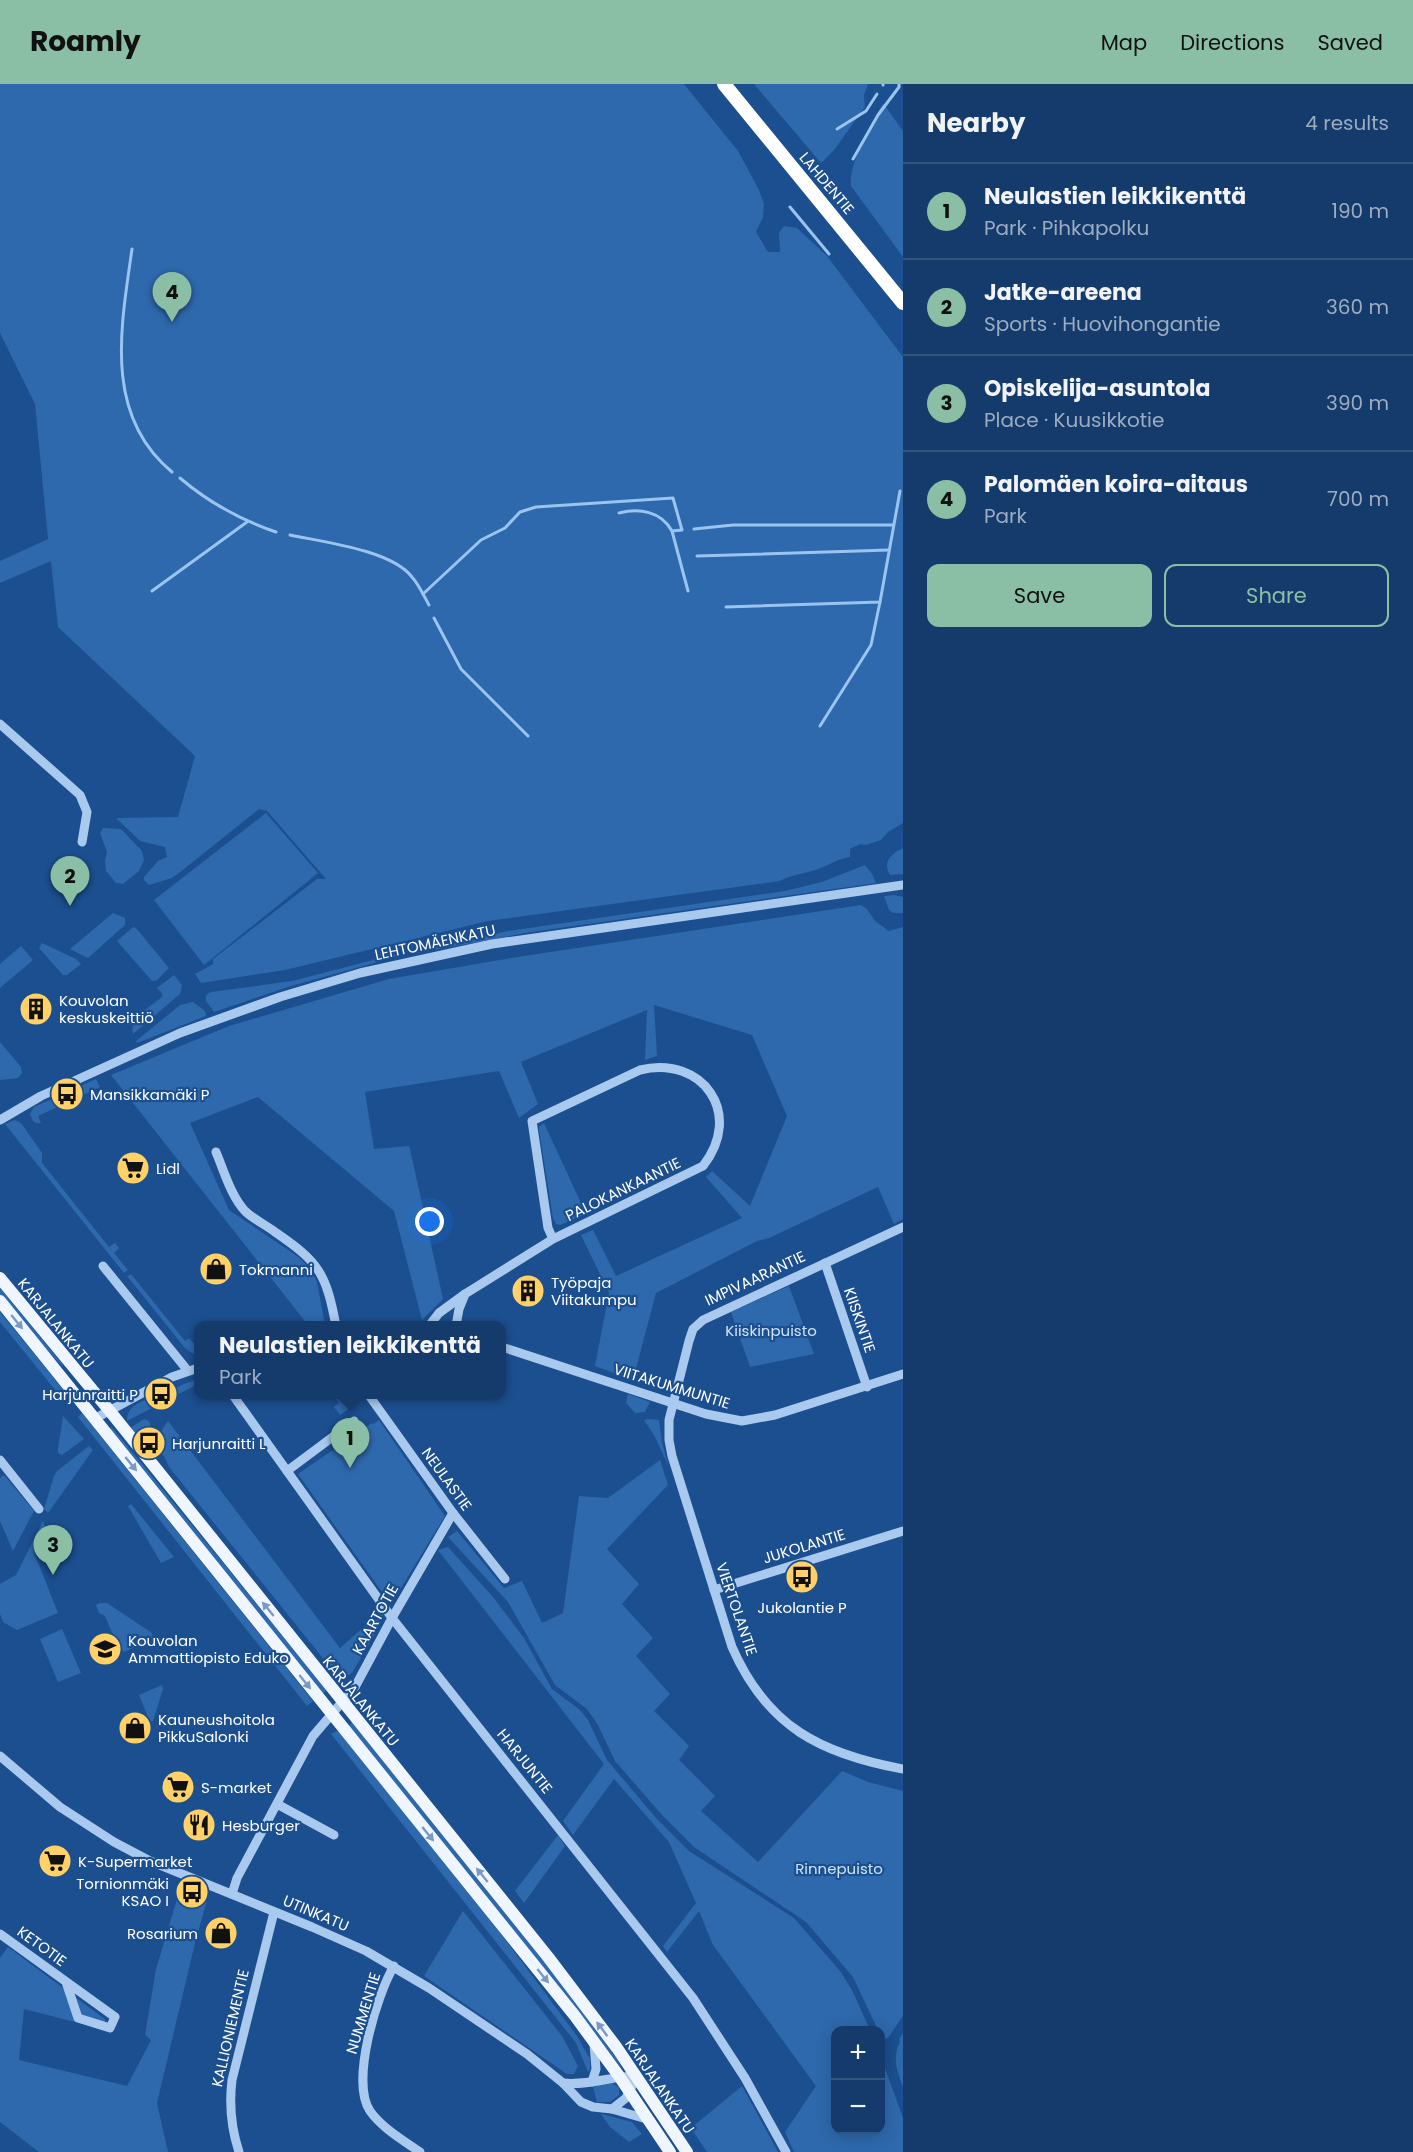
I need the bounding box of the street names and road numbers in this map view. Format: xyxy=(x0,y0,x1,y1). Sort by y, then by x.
street label: LAHDENTIE xyxy=(795,147,859,219)
street label: LEHTOMÄENKATU xyxy=(373,919,497,965)
street label: PALOKANKAANTIE xyxy=(562,1152,684,1226)
street label: IMPIVAARANTIE xyxy=(701,1246,809,1310)
street label: KARJALANKATU xyxy=(13,1273,99,1373)
street label: KIISKINTIE xyxy=(839,1284,881,1356)
street label: VIITAKUMMUNTIE xyxy=(611,1358,733,1414)
street label: NEULASTIE xyxy=(417,1443,477,1515)
street label: JUKOLANTIE xyxy=(760,1523,848,1569)
street label: VIERTOLANTIE xyxy=(711,1560,763,1658)
street label: KAARTOTIE xyxy=(347,1580,403,1658)
street label: KARJALANKATU xyxy=(318,1651,404,1751)
street label: HARJUNTIE xyxy=(492,1724,558,1798)
street label: UTINKATU xyxy=(280,1890,352,1936)
street label: KETOTIE xyxy=(13,1921,71,1971)
street label: KALLIONIEMENTIE xyxy=(206,1967,254,2089)
street label: NUMMENTIE xyxy=(341,1970,385,2056)
street label: KARJALANKATU xyxy=(620,2034,700,2138)

